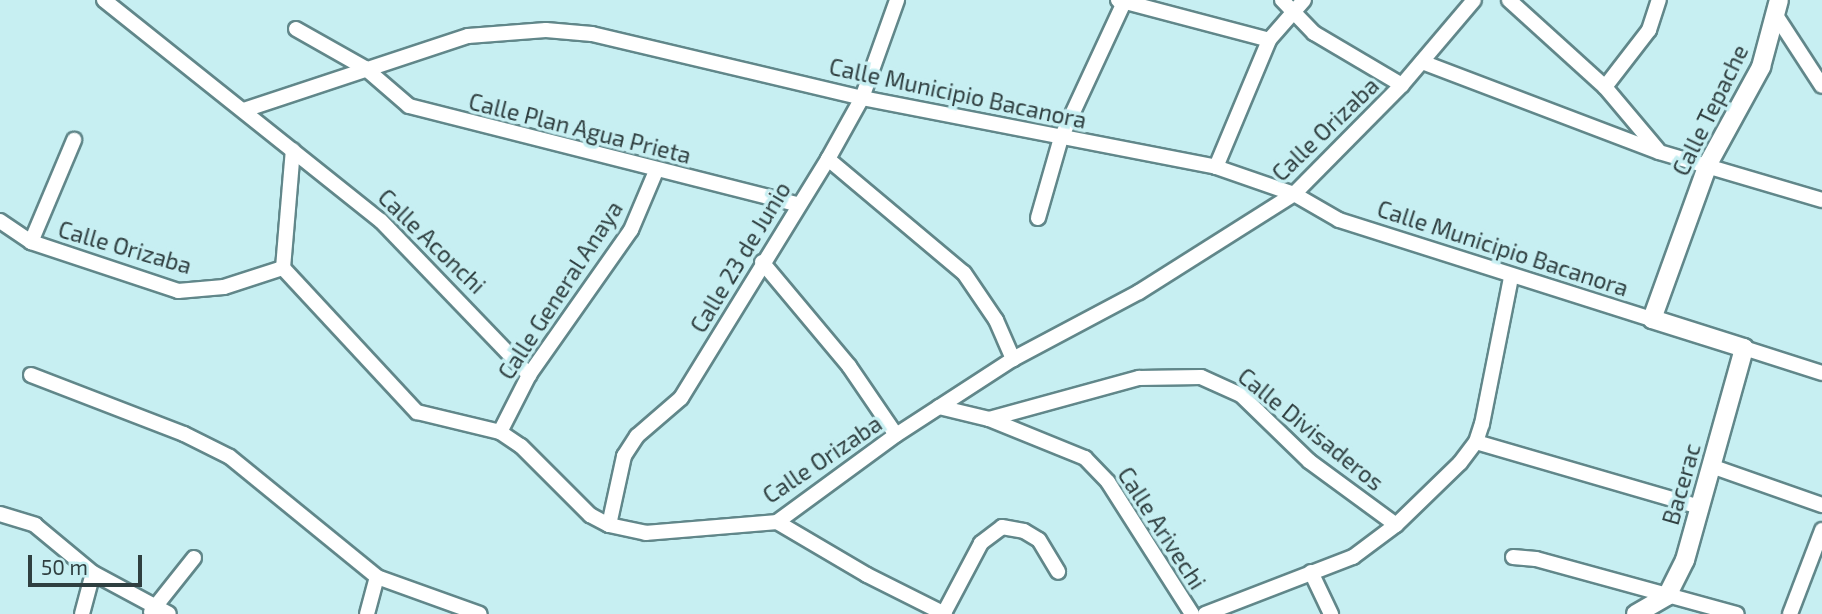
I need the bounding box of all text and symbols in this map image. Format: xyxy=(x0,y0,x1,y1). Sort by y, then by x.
street label: Calle Tepache xyxy=(1666,40,1754,180)
street label: Calle Municipio Bacanora xyxy=(827,52,1089,134)
street label: Calle Orizaba xyxy=(1266,71,1384,187)
street label: Calle Plan Agua Prieta xyxy=(466,87,694,169)
street label: Calle 23 de Junio xyxy=(684,176,796,338)
street label: Calle Aconchi xyxy=(372,183,492,299)
street label: Calle Municipio Bacanora xyxy=(1374,194,1632,302)
street label: Calle General Anaya xyxy=(492,195,628,385)
street label: Calle Orizaba xyxy=(55,215,195,279)
street label: Calle Divisaderos xyxy=(1233,362,1389,496)
street label: Calle Orizaba xyxy=(757,409,887,509)
street label: Bacerac xyxy=(1656,440,1706,528)
street label: Calle Arivechi xyxy=(1112,461,1212,595)
scale bar xyxy=(32,540,145,584)
text: 50 m xyxy=(41,554,88,579)

